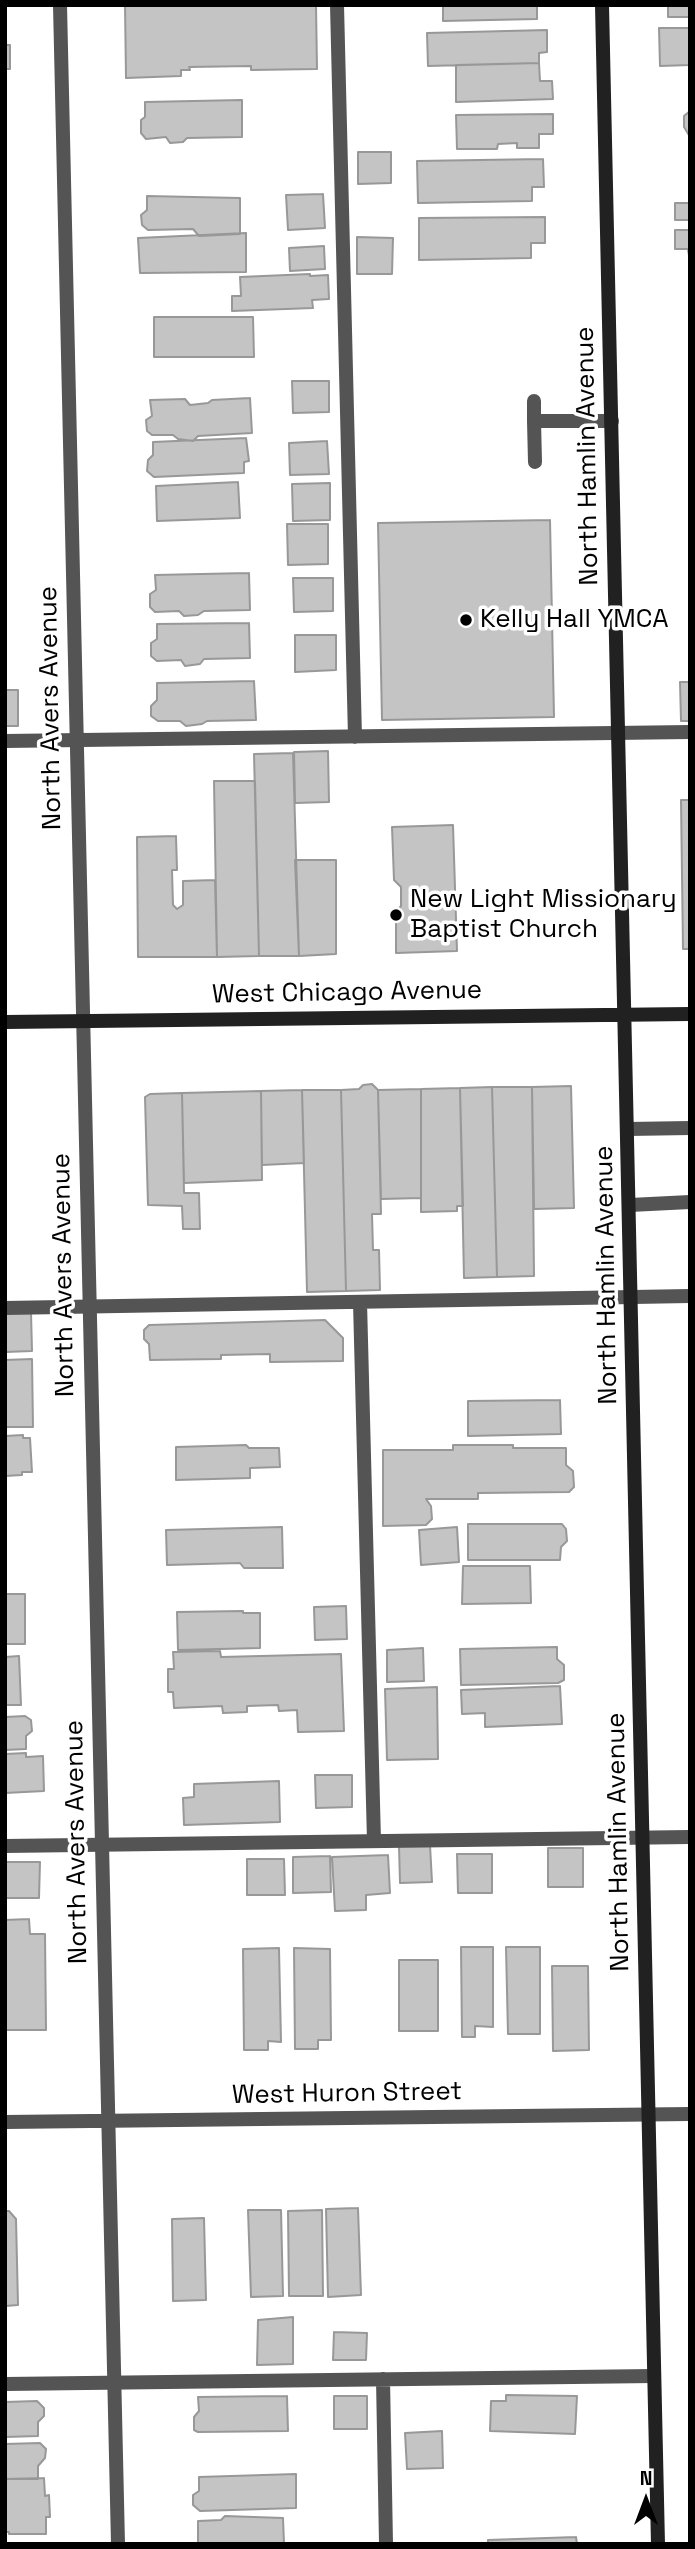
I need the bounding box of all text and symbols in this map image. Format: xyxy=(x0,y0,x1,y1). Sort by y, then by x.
street label: North Hamlin Avenue xyxy=(570,326,606,586)
street label: North Avers Avenue xyxy=(33,586,69,830)
place label: Kelly Hall YMCA xyxy=(480,604,669,636)
marker: Kelly Hall YMCA xyxy=(458,612,474,628)
place label: New Light Missionary Baptist Church xyxy=(410,884,677,946)
marker: New Light Missionary Baptist Church xyxy=(388,907,404,923)
street label: West Chicago Avenue xyxy=(212,975,482,1011)
street label: North Hamlin Avenue xyxy=(589,1145,625,1405)
street label: North Avers Avenue xyxy=(46,1153,82,1397)
street label: North Hamlin Avenue xyxy=(601,1712,637,1972)
street label: North Avers Avenue xyxy=(59,1720,95,1964)
street label: West Huron Street xyxy=(232,2076,462,2112)
north arrow xyxy=(611,2465,681,2535)
text: N xyxy=(640,2466,652,2491)

